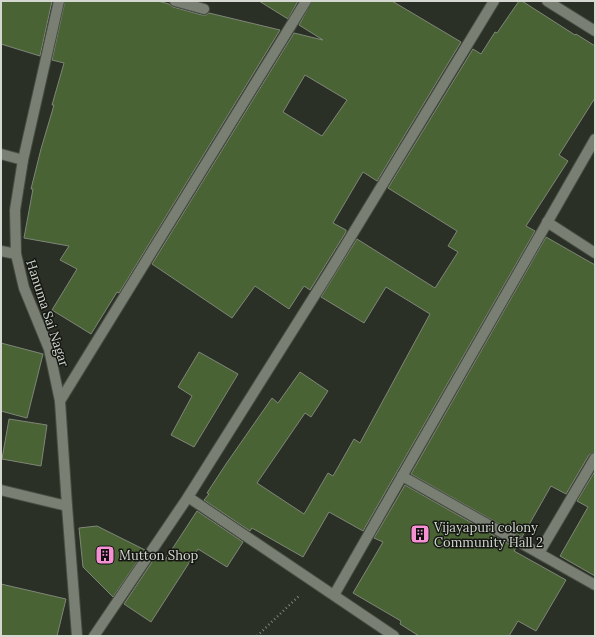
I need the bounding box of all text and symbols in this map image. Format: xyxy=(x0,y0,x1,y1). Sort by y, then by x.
street label: Hanuma Sai Nagar xyxy=(22,258,73,369)
place label: Vijayapuri colony Community Hall 2 xyxy=(433,519,543,551)
building icon: Vijayapuri colony Community Hall 2 xyxy=(409,523,431,545)
building icon: Mutton Shop xyxy=(94,544,116,566)
place label: Mutton Shop xyxy=(119,547,199,564)

